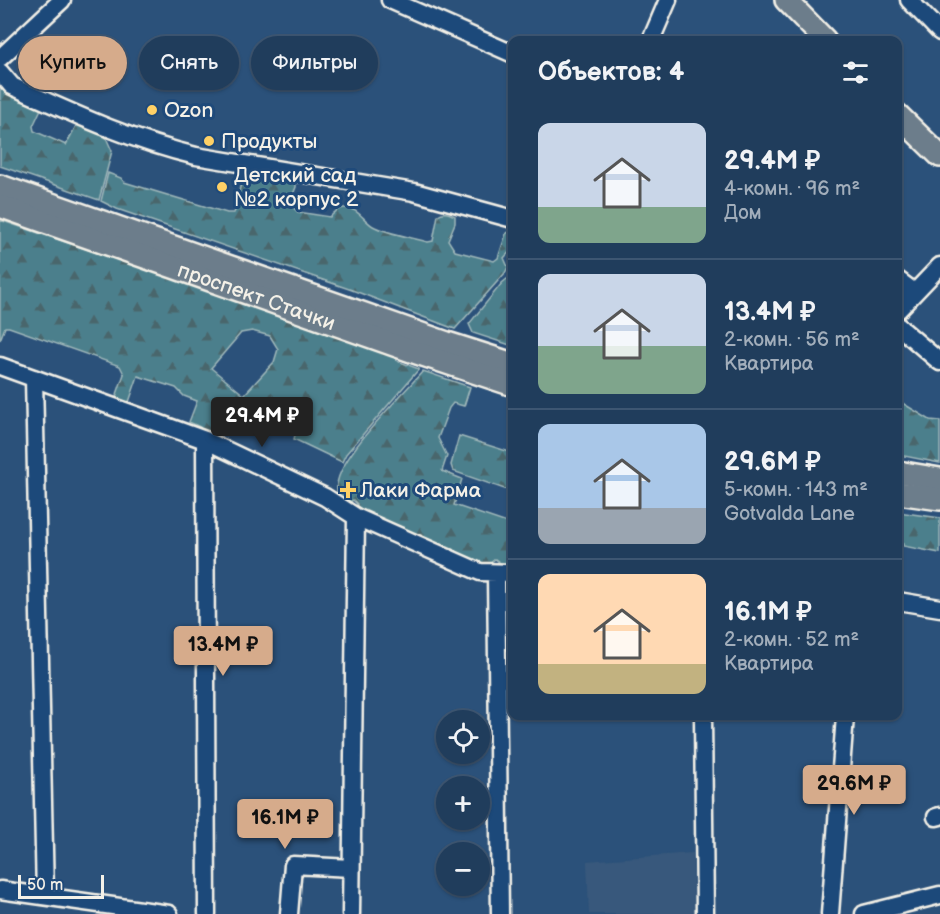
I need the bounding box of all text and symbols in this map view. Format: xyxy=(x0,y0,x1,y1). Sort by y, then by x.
chip: Купить xyxy=(18,36,127,90)
chip: Снять xyxy=(139,36,239,90)
chip: Фильтры xyxy=(251,36,378,90)
icon: filters xyxy=(839,56,872,89)
text: Объектов: 4 xyxy=(538,57,684,88)
place label: Ozon xyxy=(164,98,213,123)
marker: Ozon xyxy=(145,103,159,117)
place label: Продукты xyxy=(221,129,317,154)
marker: Продукты xyxy=(202,134,216,148)
text: 29.4M ₽ xyxy=(724,146,820,177)
icon: home xyxy=(586,147,658,219)
place label: Детский сад №2 корпус 2 xyxy=(234,163,359,212)
text: 4-комн. · 96 m² xyxy=(724,177,860,201)
marker: Детский сад №2 корпус 2 xyxy=(215,180,229,194)
text: Дом xyxy=(724,201,762,225)
street label: проспект Стачки xyxy=(174,257,339,336)
text: 13.4M ₽ xyxy=(724,297,816,328)
icon: home xyxy=(586,298,658,370)
text: 2-комн. · 56 m² xyxy=(724,328,860,352)
text: Квартира xyxy=(724,352,814,376)
pin: 29.4M ₽ xyxy=(207,397,317,448)
text: 29.4M ₽ xyxy=(225,404,299,428)
text: 29.6M ₽ xyxy=(724,447,821,478)
icon: home xyxy=(586,448,658,520)
place label: Лаки Фарма xyxy=(359,478,482,503)
text: 5-комн. · 143 m² xyxy=(724,478,868,502)
marker: Лаки Фарма xyxy=(341,483,355,497)
text: Gotvalda Lane xyxy=(724,502,855,526)
text: 16.1M ₽ xyxy=(724,597,812,628)
icon: home xyxy=(586,598,658,670)
pin: 13.4M ₽ xyxy=(168,626,278,677)
text: 2-комн. · 52 m² xyxy=(724,628,859,652)
text: 13.4M ₽ xyxy=(188,633,258,657)
text: Квартира xyxy=(724,652,814,676)
map controls xyxy=(436,710,490,896)
button: locate xyxy=(436,710,490,764)
pin: 29.6M ₽ xyxy=(799,765,909,816)
text: 29.6M ₽ xyxy=(817,772,891,796)
button: + xyxy=(436,776,490,830)
pin: 16.1M ₽ xyxy=(230,799,340,850)
text: 16.1M ₽ xyxy=(251,806,319,830)
button: − xyxy=(436,842,490,896)
scale bar xyxy=(18,872,104,900)
text: 50 m xyxy=(27,876,63,895)

